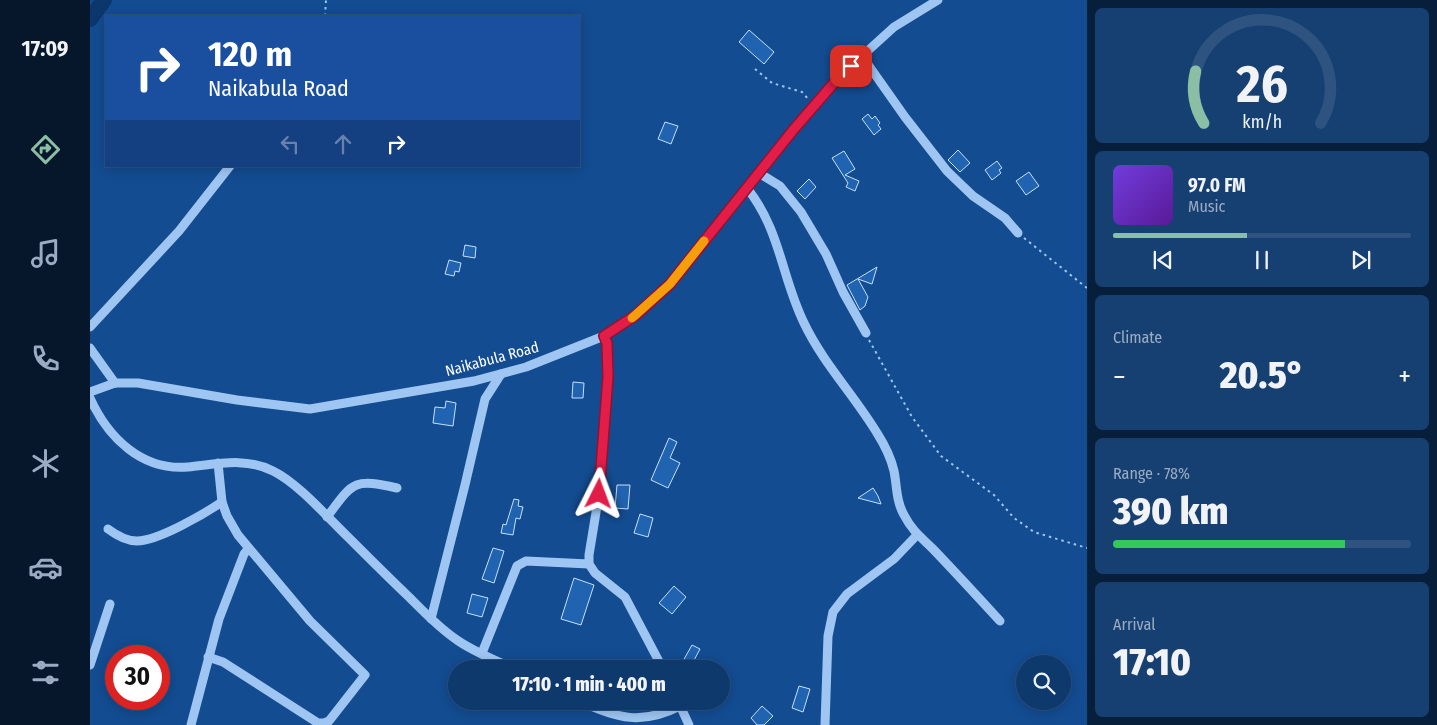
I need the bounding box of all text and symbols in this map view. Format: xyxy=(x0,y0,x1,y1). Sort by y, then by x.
text: 120 m xyxy=(208,33,292,75)
text: 17:09 xyxy=(22,35,68,62)
icon: right xyxy=(125,35,190,100)
pin xyxy=(830,45,872,87)
icon: arrive xyxy=(837,52,865,80)
text: 26 xyxy=(1235,53,1288,116)
text: Naikabula Road xyxy=(208,75,349,102)
text: km/h xyxy=(1242,111,1282,133)
icon: left xyxy=(276,130,304,158)
icon: ahead xyxy=(329,130,357,158)
icon: right xyxy=(382,130,410,158)
icon: directions xyxy=(28,132,63,167)
text: 97.0 FM xyxy=(1188,174,1246,197)
text: Music xyxy=(1188,197,1225,216)
icon: music xyxy=(28,236,63,271)
icon: previous xyxy=(1149,246,1177,274)
icon: pause xyxy=(1248,246,1276,274)
icon: next xyxy=(1347,246,1375,274)
text: Climate xyxy=(1113,328,1162,347)
street label: Naikabula Road xyxy=(443,338,541,380)
icon: phone xyxy=(28,341,63,376)
text: 20.5° xyxy=(1220,352,1304,398)
text: − xyxy=(1113,360,1126,393)
text: + xyxy=(1398,360,1411,393)
icon: climate xyxy=(28,446,63,481)
text: Range · 78% xyxy=(1113,464,1190,483)
position arrow xyxy=(572,467,624,519)
text: 390 km xyxy=(1113,488,1228,534)
icon: car xyxy=(28,550,63,585)
text: Arrival xyxy=(1113,615,1155,634)
text: 17:10 xyxy=(1113,639,1191,685)
speed limit sign: 30 xyxy=(105,645,170,710)
icon: filters xyxy=(28,655,63,690)
map controls xyxy=(1016,655,1071,710)
button: search xyxy=(1016,655,1071,710)
text: 17:10 · 1 min · 400 m xyxy=(512,673,666,696)

